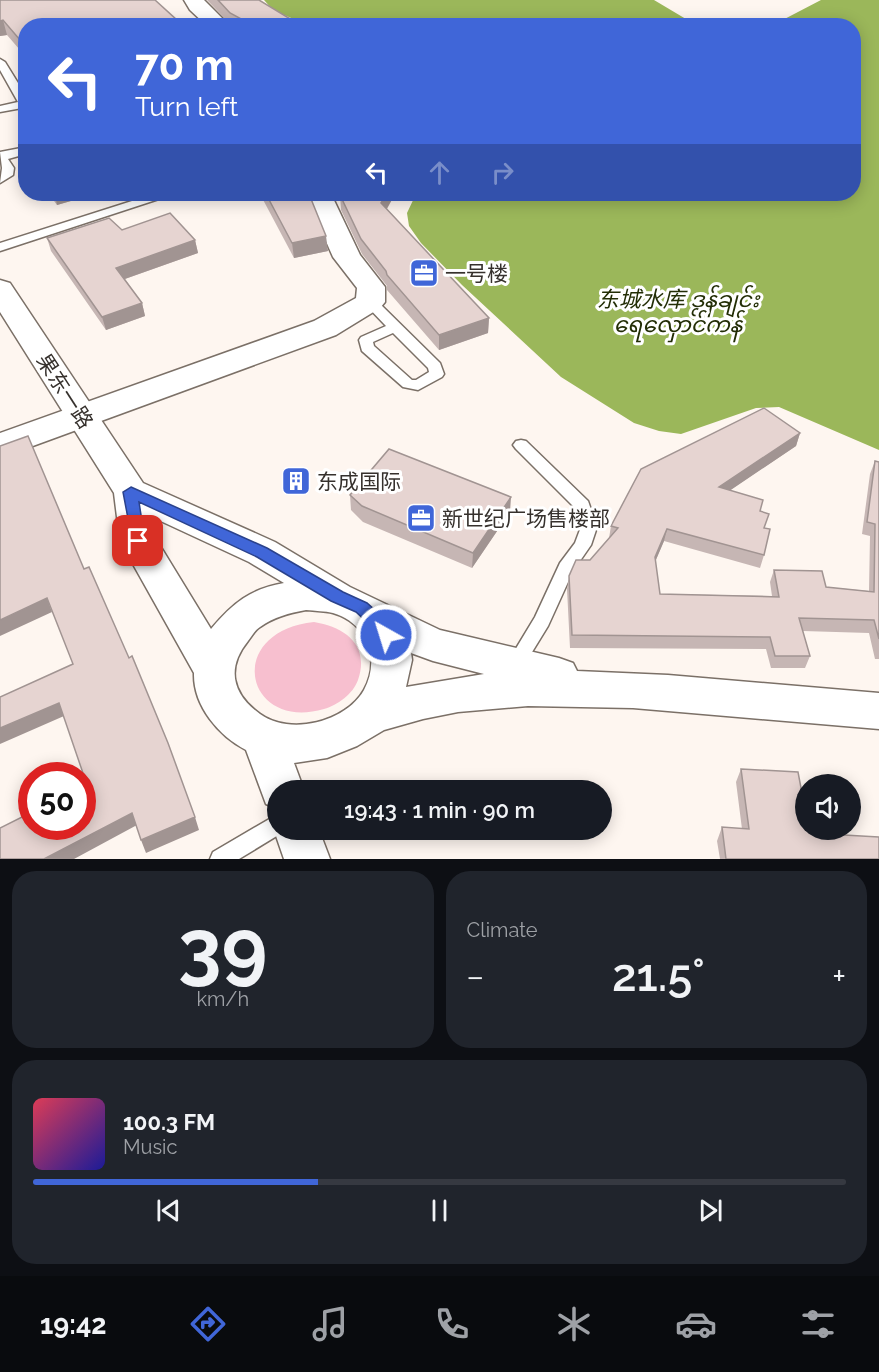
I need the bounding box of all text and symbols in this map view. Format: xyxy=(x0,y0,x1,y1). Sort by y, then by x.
text: 70 m xyxy=(135,41,234,90)
icon: left xyxy=(36,42,114,120)
text: Turn left xyxy=(135,91,238,122)
icon: left xyxy=(360,156,393,189)
icon: ahead xyxy=(423,156,456,189)
icon: right xyxy=(486,156,519,189)
office icon: 一号楼 xyxy=(408,257,440,289)
place label: 一号楼 xyxy=(445,261,508,286)
water label: 东城水库 ဒွန်ချင်း ရေလှောင်ကန် xyxy=(597,284,761,343)
street label: 果东一路 xyxy=(32,349,98,433)
building icon: 东成国际 xyxy=(280,465,312,497)
place label: 东成国际 xyxy=(317,469,401,494)
office icon: 新世纪广场售楼部 xyxy=(405,502,437,534)
place label: 新世纪广场售楼部 xyxy=(442,506,610,531)
pin xyxy=(112,515,163,566)
icon: arrive xyxy=(121,524,154,557)
position arrow xyxy=(354,603,418,667)
speed limit sign: 50 xyxy=(18,762,96,840)
map controls xyxy=(795,774,861,840)
button: sound xyxy=(795,774,861,840)
text: 19:43 · 1 min · 90 m xyxy=(344,797,535,823)
text: 39 xyxy=(178,902,267,993)
text: Climate xyxy=(467,918,538,942)
text: 21.5° xyxy=(612,949,705,1002)
text: − xyxy=(467,957,484,996)
text: + xyxy=(832,957,846,996)
text: km/h xyxy=(196,987,249,1011)
text: 100.3 FM xyxy=(123,1109,215,1135)
text: Music xyxy=(123,1135,177,1159)
icon: previous xyxy=(152,1194,185,1227)
icon: pause xyxy=(423,1194,456,1227)
icon: next xyxy=(694,1194,727,1227)
icon: directions xyxy=(187,1303,229,1345)
icon: music xyxy=(309,1303,351,1345)
icon: phone xyxy=(431,1303,473,1345)
icon: climate xyxy=(553,1303,595,1345)
icon: car xyxy=(675,1303,717,1345)
icon: filters xyxy=(797,1303,839,1345)
text: 19:42 xyxy=(40,1309,107,1340)

